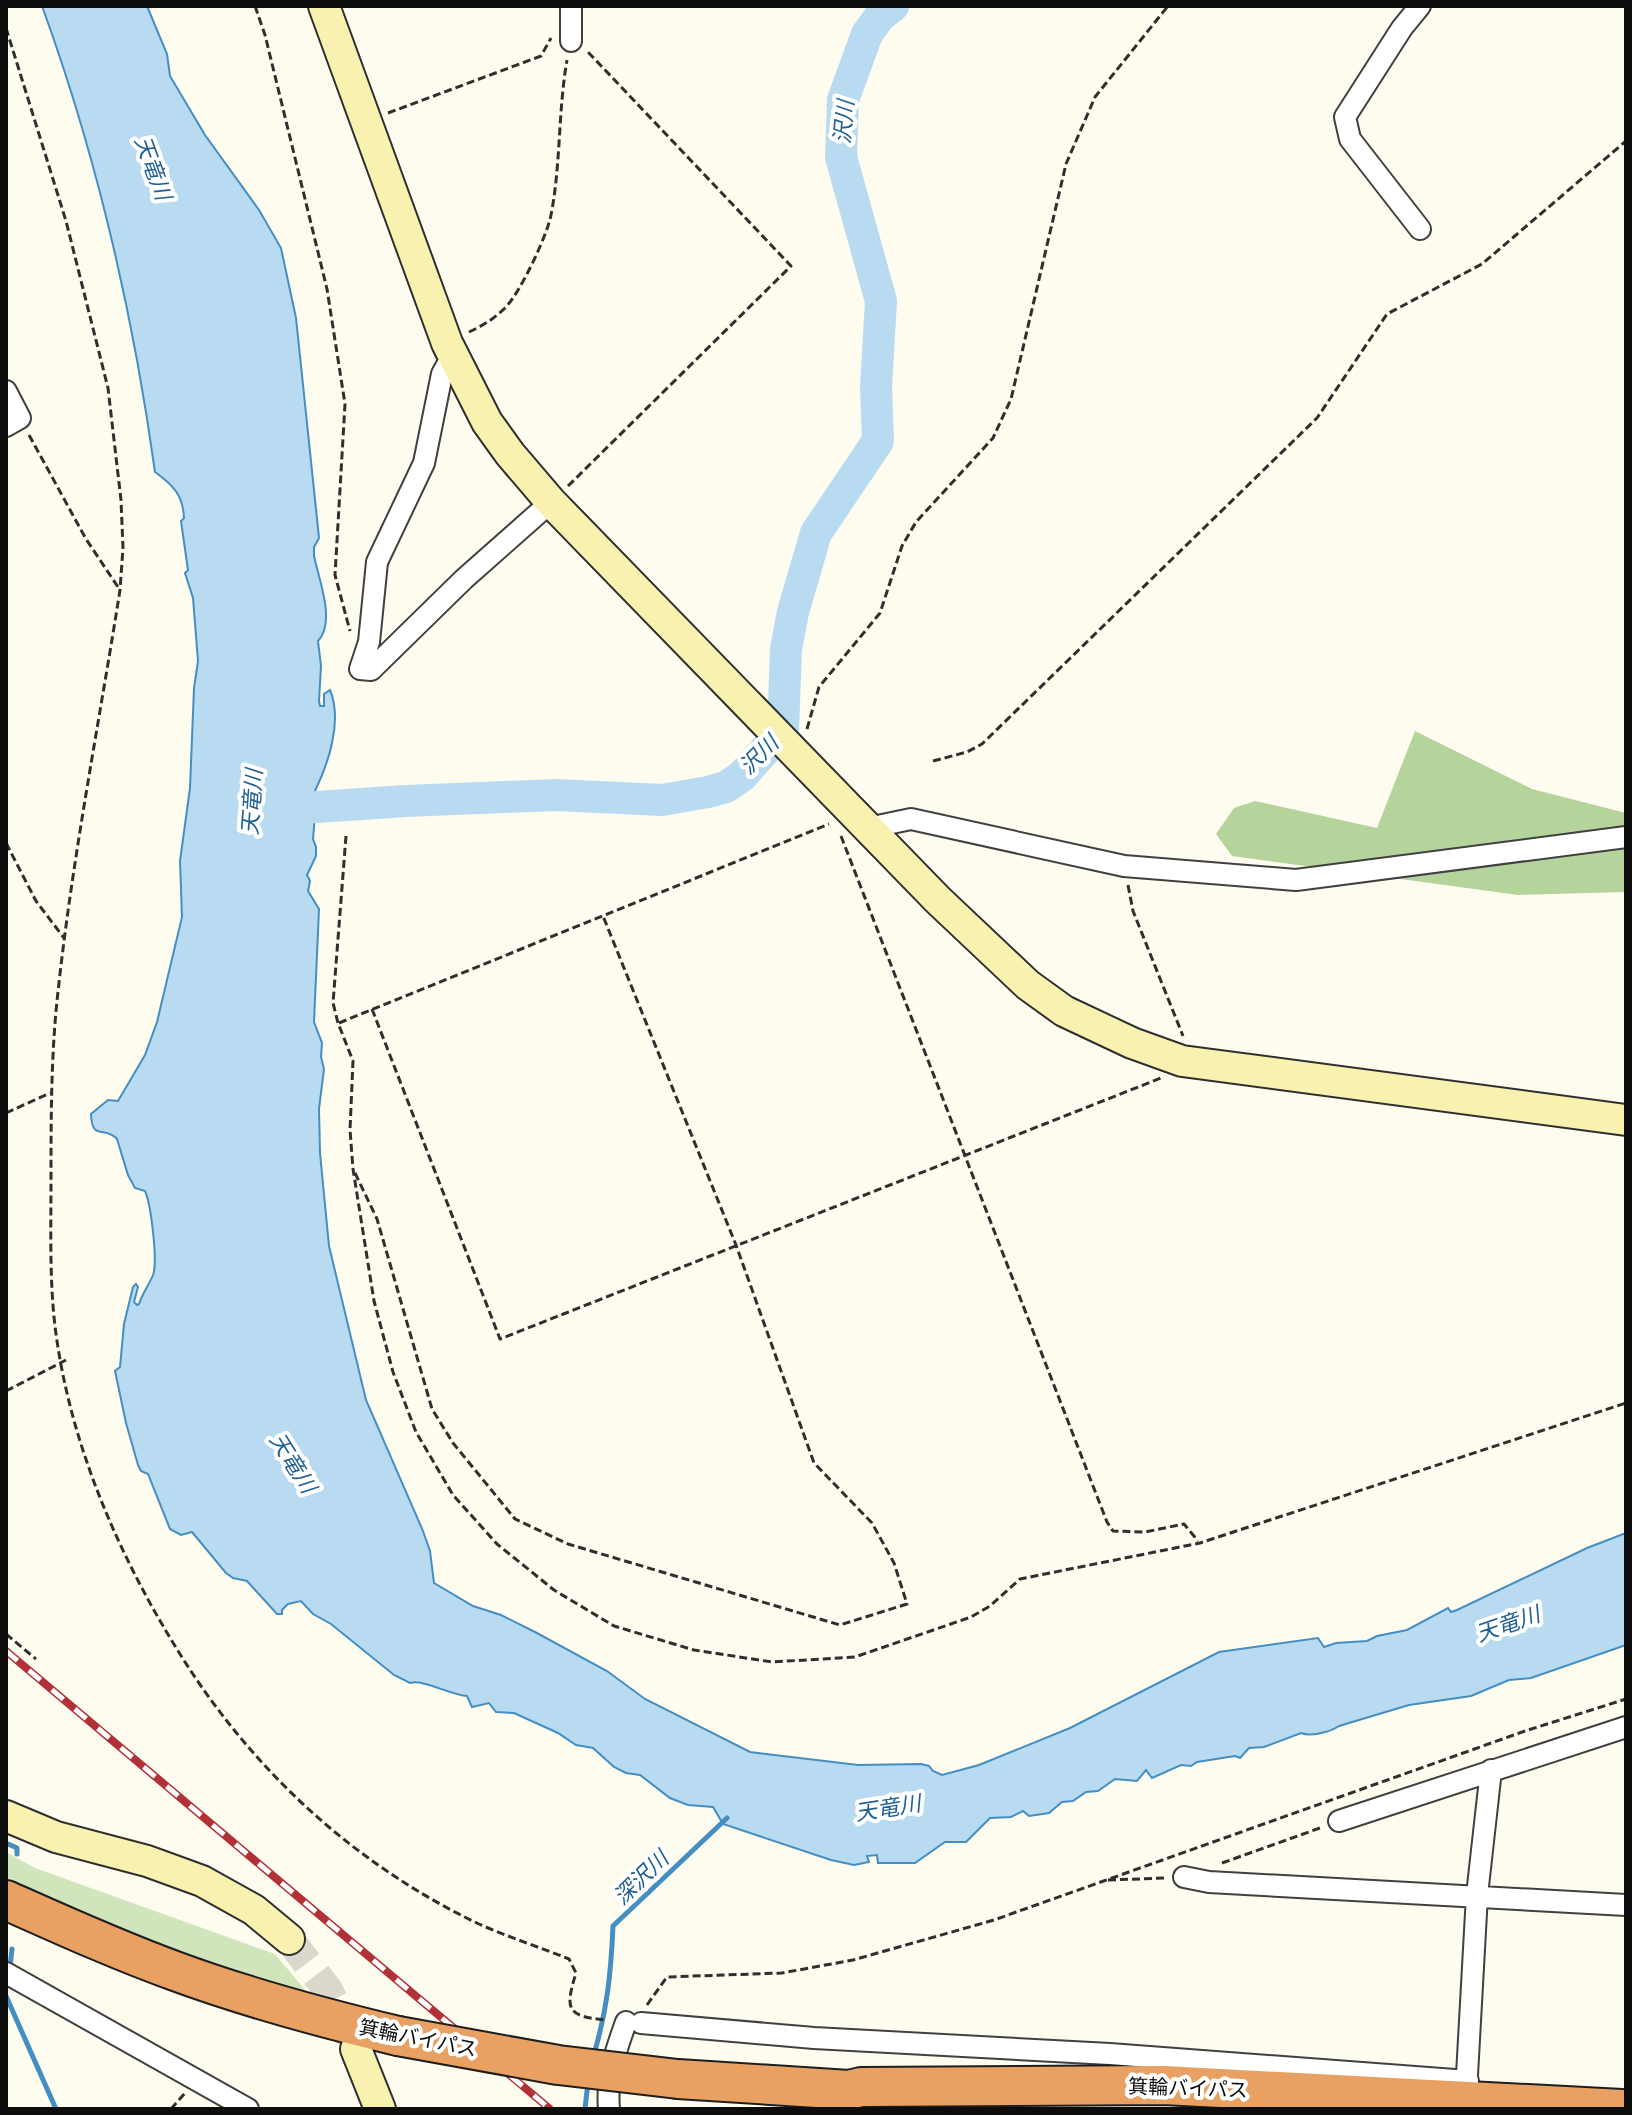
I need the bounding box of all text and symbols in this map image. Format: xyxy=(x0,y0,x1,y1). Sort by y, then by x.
water label: 沢川 xyxy=(829,97,860,145)
water label: 天竜川 xyxy=(129,132,178,205)
water label: 沢川 xyxy=(734,728,786,780)
water label: 天竜川 xyxy=(236,766,268,836)
water label: 天竜川 xyxy=(264,1428,323,1500)
water label: 天竜川 xyxy=(1472,1600,1545,1648)
water label: 天竜川 xyxy=(853,1789,925,1826)
water label: 深沢川 xyxy=(608,1844,676,1911)
street label: 箕輪バイパス xyxy=(357,2015,479,2061)
street label: 箕輪バイパス xyxy=(1128,2074,1248,2102)

